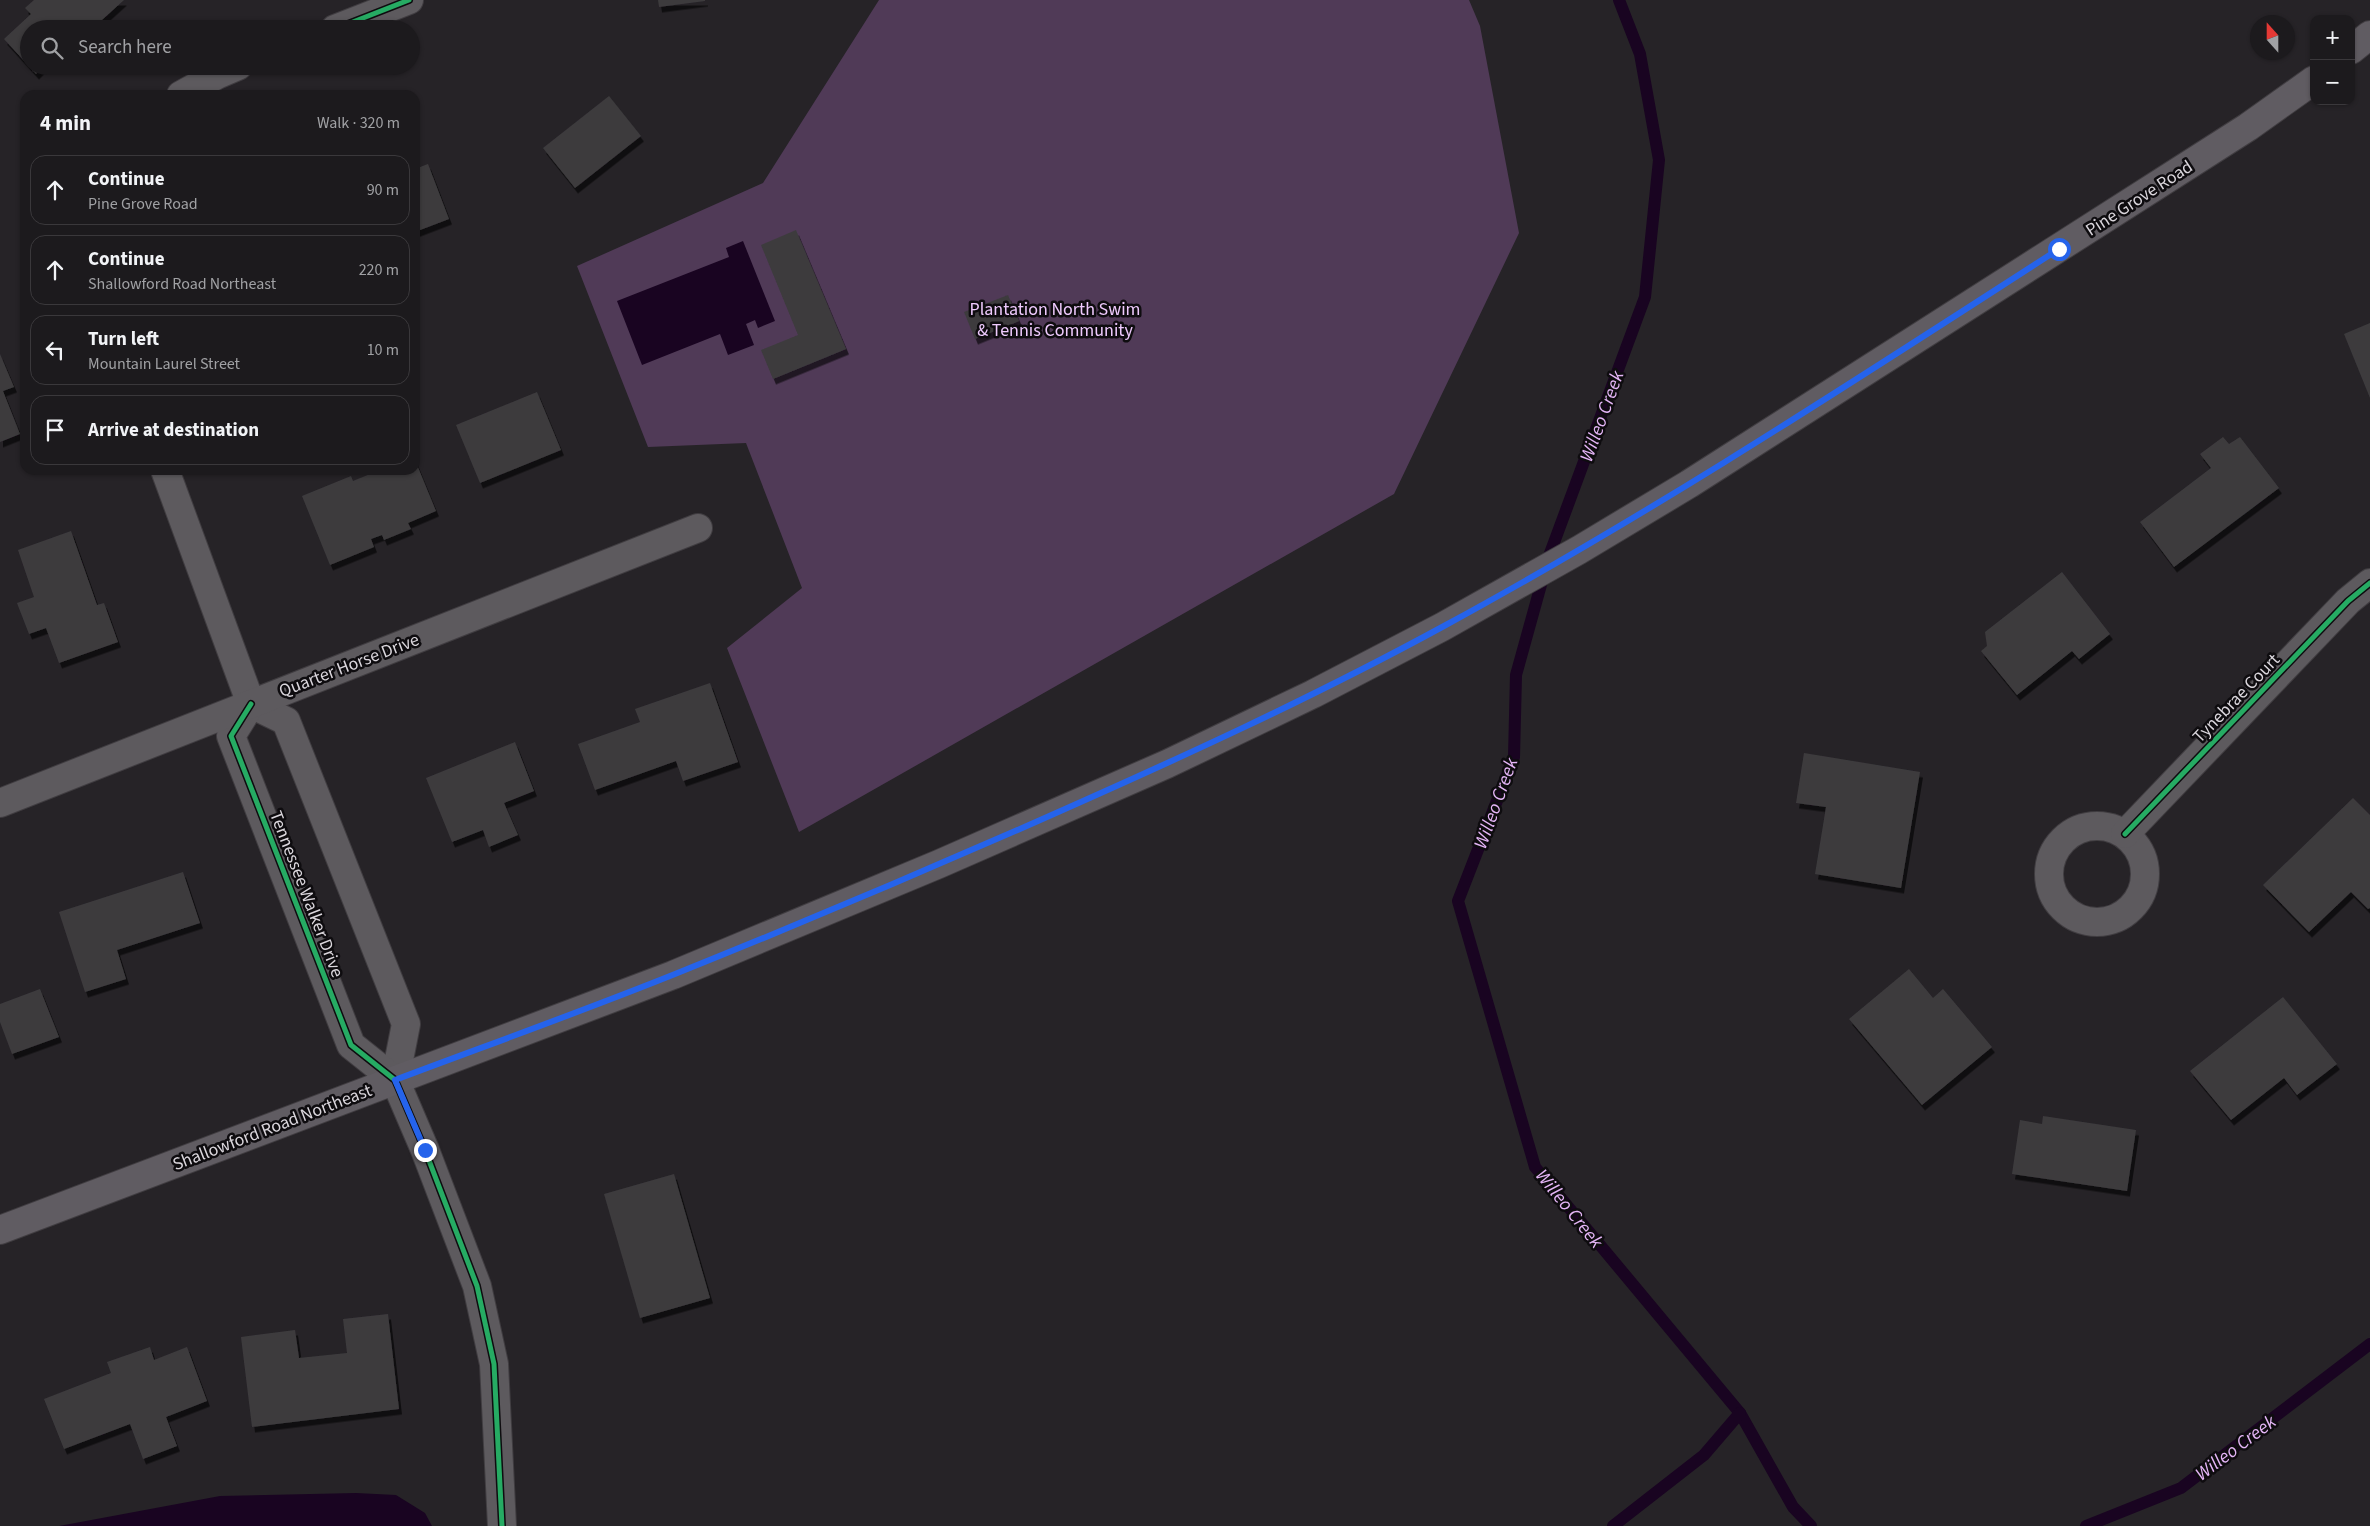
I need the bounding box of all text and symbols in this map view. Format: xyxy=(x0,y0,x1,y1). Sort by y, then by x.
north arrow xyxy=(2250,15,2295,60)
map controls xyxy=(2310,15,2355,105)
button: + xyxy=(2310,15,2355,60)
search box xyxy=(20,20,420,75)
icon: search xyxy=(38,34,66,62)
text: Search here xyxy=(78,34,172,61)
button: − xyxy=(2310,60,2355,105)
text: 4 min xyxy=(40,108,91,138)
text: Walk · 320 m xyxy=(317,112,400,134)
street label: Pine Grove Road xyxy=(2081,154,2198,242)
text: Continue xyxy=(88,166,165,193)
icon: ahead xyxy=(41,176,69,204)
text: 90 m xyxy=(367,179,399,201)
text: Pine Grove Road xyxy=(88,193,198,215)
route start xyxy=(2048,238,2071,261)
text: Continue xyxy=(88,246,165,273)
icon: ahead xyxy=(41,256,69,284)
text: 220 m xyxy=(359,259,399,281)
text: Shallowford Road Northeast xyxy=(88,273,276,295)
park label: Plantation North Swim & Tennis Community xyxy=(970,297,1140,343)
text: Turn left xyxy=(88,326,159,353)
icon: left xyxy=(41,336,69,364)
text: 10 m xyxy=(367,339,399,361)
text: Mountain Laurel Street xyxy=(88,353,240,375)
water label: Willeo Creek xyxy=(1573,366,1632,466)
icon: arrive xyxy=(41,416,69,444)
text: Arrive at destination xyxy=(88,417,259,444)
street label: Quarter Horse Drive xyxy=(275,627,423,704)
street label: Tynebrae Court xyxy=(2187,648,2286,749)
water label: Willeo Creek xyxy=(1467,753,1526,853)
street label: Tennessee Walker Drive xyxy=(263,807,350,981)
street label: Shallowford Road Northeast xyxy=(169,1078,375,1177)
route end xyxy=(414,1139,437,1162)
water label: Willeo Creek xyxy=(1528,1164,1610,1255)
water label: Willeo Creek xyxy=(2190,1408,2283,1488)

